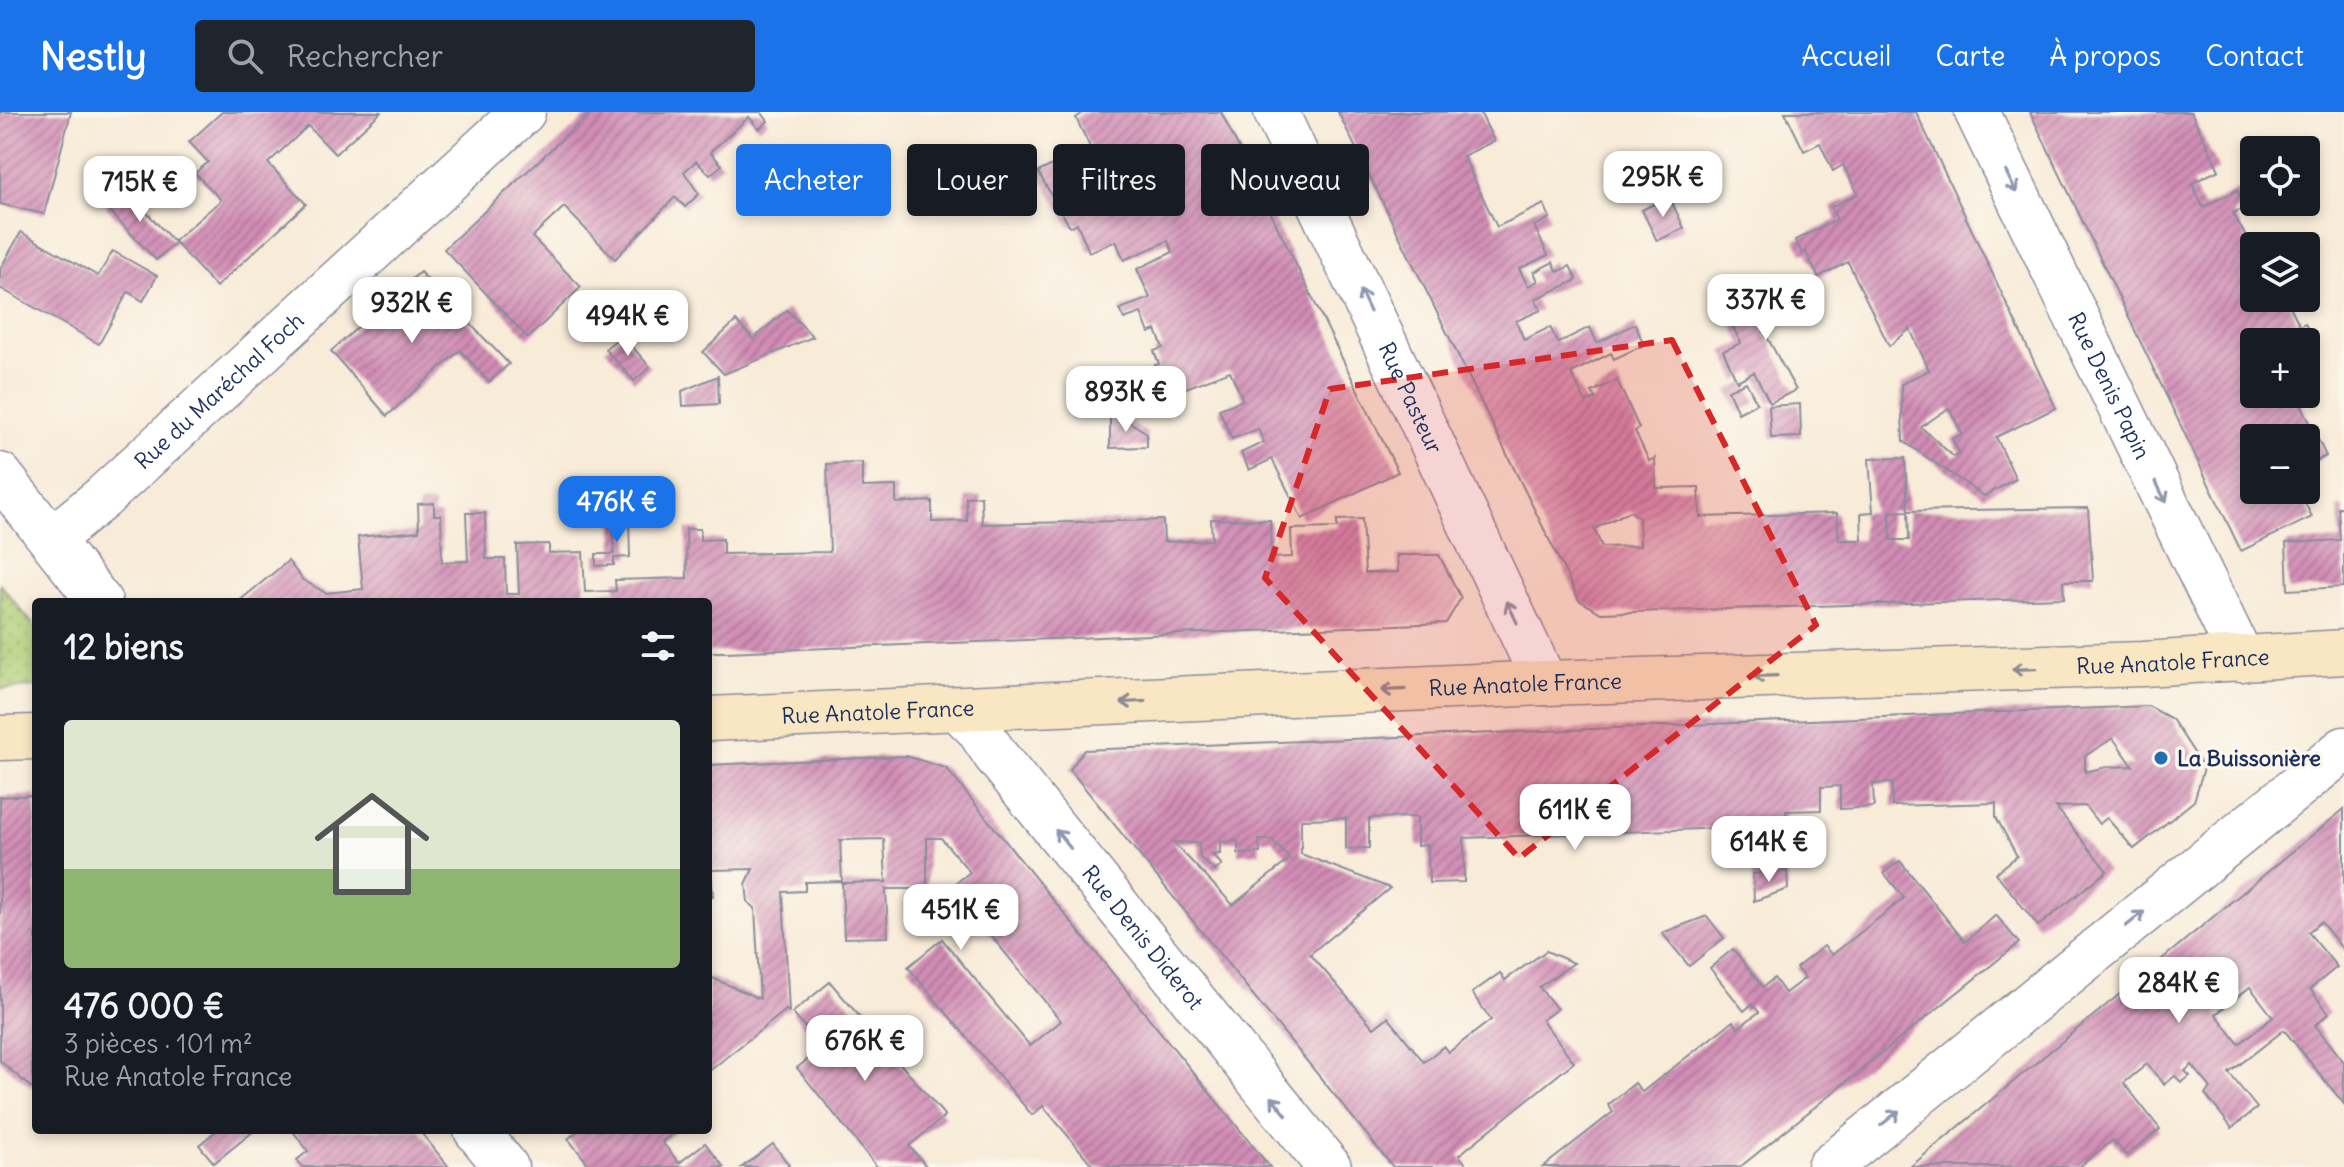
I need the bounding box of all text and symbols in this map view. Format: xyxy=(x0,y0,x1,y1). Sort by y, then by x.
search box xyxy=(195,20,755,92)
text: Nestly xyxy=(40,33,147,80)
icon: search xyxy=(223,34,267,78)
text: Rechercher xyxy=(287,37,443,75)
text: Accueil xyxy=(1801,38,1891,74)
text: Carte xyxy=(1935,38,2005,74)
text: À propos xyxy=(2049,38,2161,74)
text: Contact xyxy=(2205,38,2304,74)
map controls xyxy=(2240,136,2320,504)
button: locate xyxy=(2240,136,2320,216)
chip: Acheter xyxy=(736,144,891,216)
chip: Louer xyxy=(907,144,1037,216)
chip: Filtres xyxy=(1053,144,1185,216)
chip: Nouveau xyxy=(1201,144,1369,216)
pin: 295K € xyxy=(1598,151,1728,219)
pin: 715K € xyxy=(75,156,205,224)
text: 295K € xyxy=(1621,160,1705,193)
text: 715K € xyxy=(102,165,179,198)
one-way arrow xyxy=(2004,170,2019,194)
button: layers xyxy=(2240,232,2320,312)
pin: 337K € xyxy=(1701,274,1831,342)
pin: 932K € xyxy=(347,277,477,345)
text: 337K € xyxy=(1725,283,1807,316)
text: 932K € xyxy=(371,286,453,319)
one-way arrow xyxy=(1357,289,1372,313)
pin: 494K € xyxy=(563,290,693,358)
text: 494K € xyxy=(586,299,670,332)
street label: Rue du Maréchal Foch xyxy=(129,306,309,475)
street label: Rue Denis Papin xyxy=(2062,308,2157,464)
button: + xyxy=(2240,328,2320,408)
street label: Rue Pasteur xyxy=(1372,338,1449,458)
pin: 893K € xyxy=(1061,366,1191,434)
text: 893K € xyxy=(1084,375,1168,408)
button: − xyxy=(2240,424,2320,504)
pin: 476K € xyxy=(552,476,682,544)
one-way arrow xyxy=(2154,479,2169,503)
text: 476K € xyxy=(576,485,658,518)
one-way arrow xyxy=(1503,601,1518,625)
icon: filters xyxy=(636,624,680,668)
text: 12 biens xyxy=(64,625,184,668)
street label: Rue Anatole France xyxy=(2076,642,2270,680)
one-way arrow xyxy=(2011,661,2038,676)
street label: Rue Anatole France xyxy=(1428,667,1622,702)
one-way arrow xyxy=(1752,669,1779,684)
one-way arrow xyxy=(1380,683,1407,698)
street label: Rue Anatole France xyxy=(781,694,975,730)
one-way arrow xyxy=(1120,695,1147,710)
place label: La Buissonière xyxy=(2177,744,2321,772)
marker: La Buissonière xyxy=(2152,749,2170,767)
icon: home xyxy=(300,772,444,916)
pin: 611K € xyxy=(1510,784,1640,852)
text: 611K € xyxy=(1538,793,1612,826)
pin: 614K € xyxy=(1704,816,1834,884)
text: 614K € xyxy=(1729,825,1809,858)
one-way arrow xyxy=(1054,829,1072,850)
street label: Rue Denis Diderot xyxy=(1076,859,1210,1015)
pin: 451K € xyxy=(896,884,1026,952)
text: 451K € xyxy=(921,893,1001,926)
one-way arrow xyxy=(2125,910,2145,928)
pin: 284K € xyxy=(2114,957,2244,1025)
text: 284K € xyxy=(2137,966,2221,999)
text: 476 000 € xyxy=(64,984,224,1027)
pin: 676K € xyxy=(800,1015,930,1083)
text: 676K € xyxy=(824,1024,906,1057)
text: 3 pièces · 101 m² xyxy=(64,1027,253,1060)
text: Rue Anatole France xyxy=(64,1060,292,1093)
one-way arrow xyxy=(1271,1096,1288,1117)
one-way arrow xyxy=(1879,1109,1900,1127)

